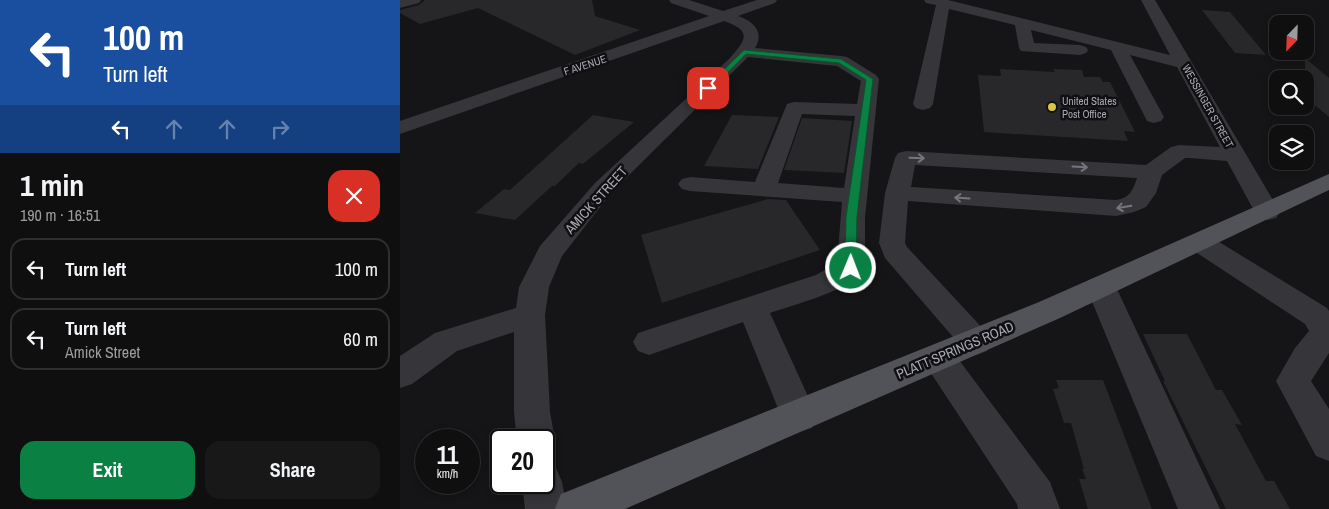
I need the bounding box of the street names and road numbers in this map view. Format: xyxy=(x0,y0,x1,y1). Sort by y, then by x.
street label: F AVENUE xyxy=(562,52,608,78)
street label: WESSINGER STREET xyxy=(1179,62,1237,151)
street label: AMICK STREET xyxy=(560,162,631,238)
street label: PLATT SPRINGS ROAD xyxy=(894,317,1016,383)

